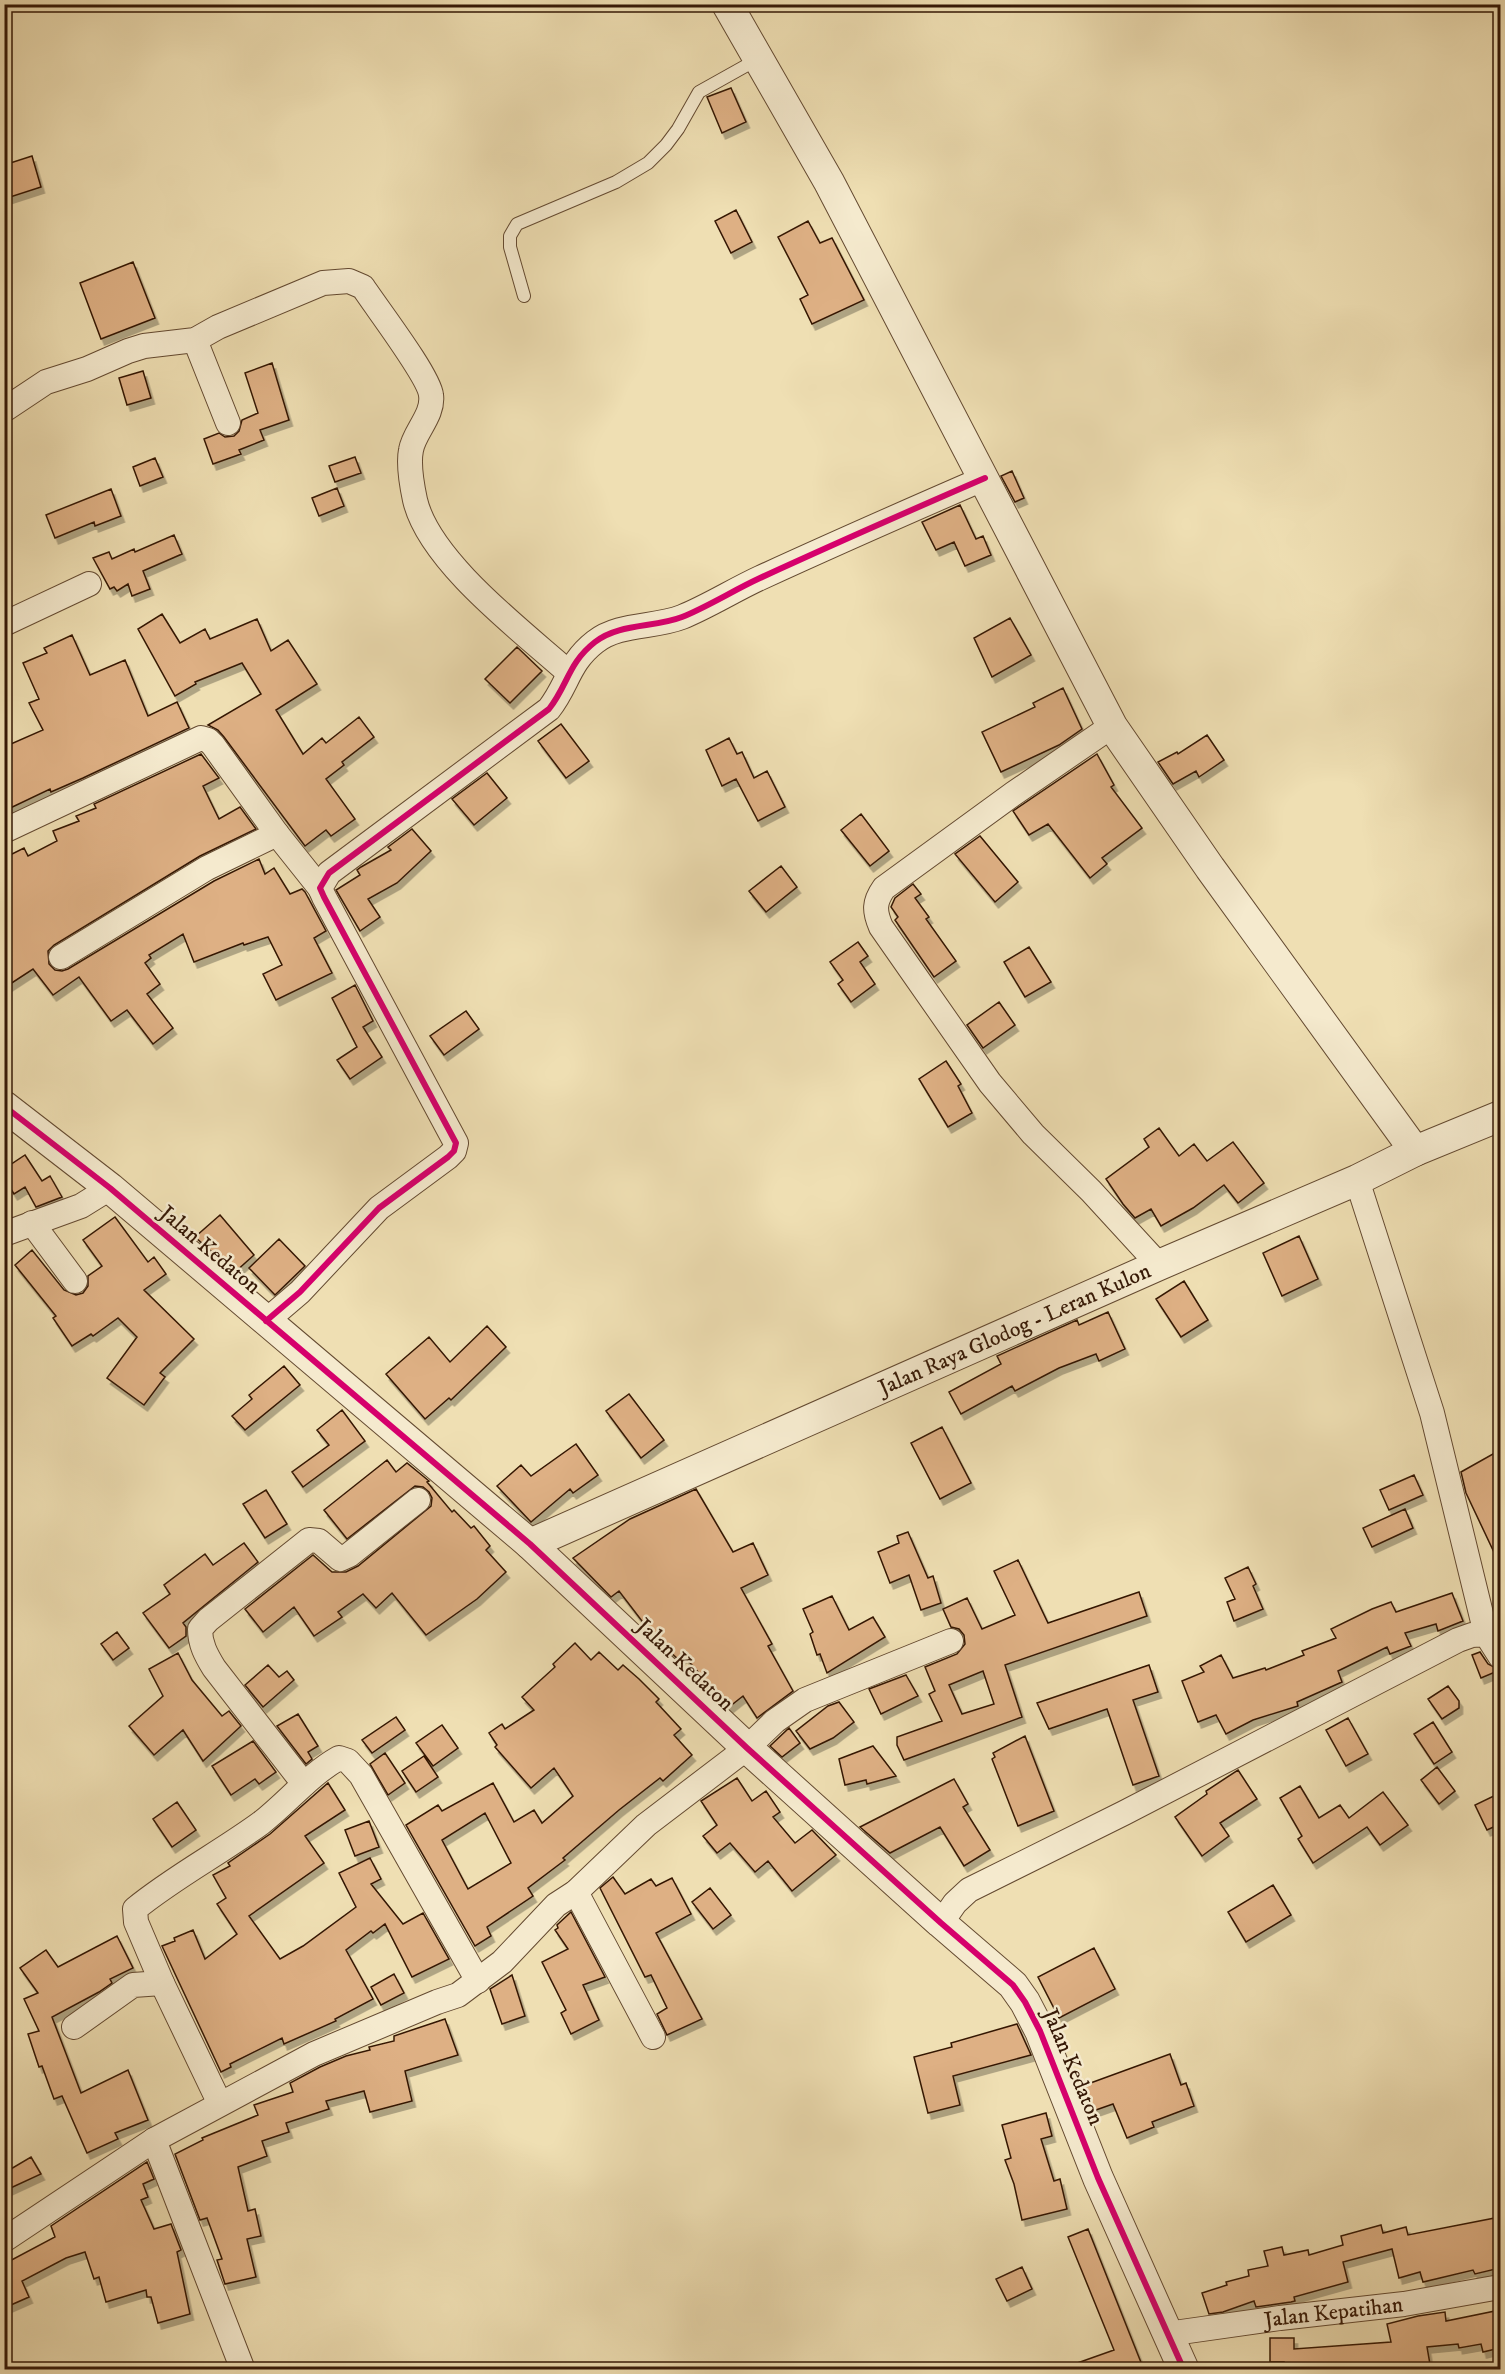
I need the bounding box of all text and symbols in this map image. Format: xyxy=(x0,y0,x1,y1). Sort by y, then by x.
street label: Jalan Kedaton xyxy=(152,1199,266,1300)
street label: Jalan Raya Glodog - Leran Kulon xyxy=(872,1257,1155,1402)
street label: Jalan Kedaton xyxy=(629,1612,740,1717)
street label: Jalan Kedaton xyxy=(1036,2003,1110,2130)
street label: Jalan Kepatihan xyxy=(1260,2291,1405,2334)

